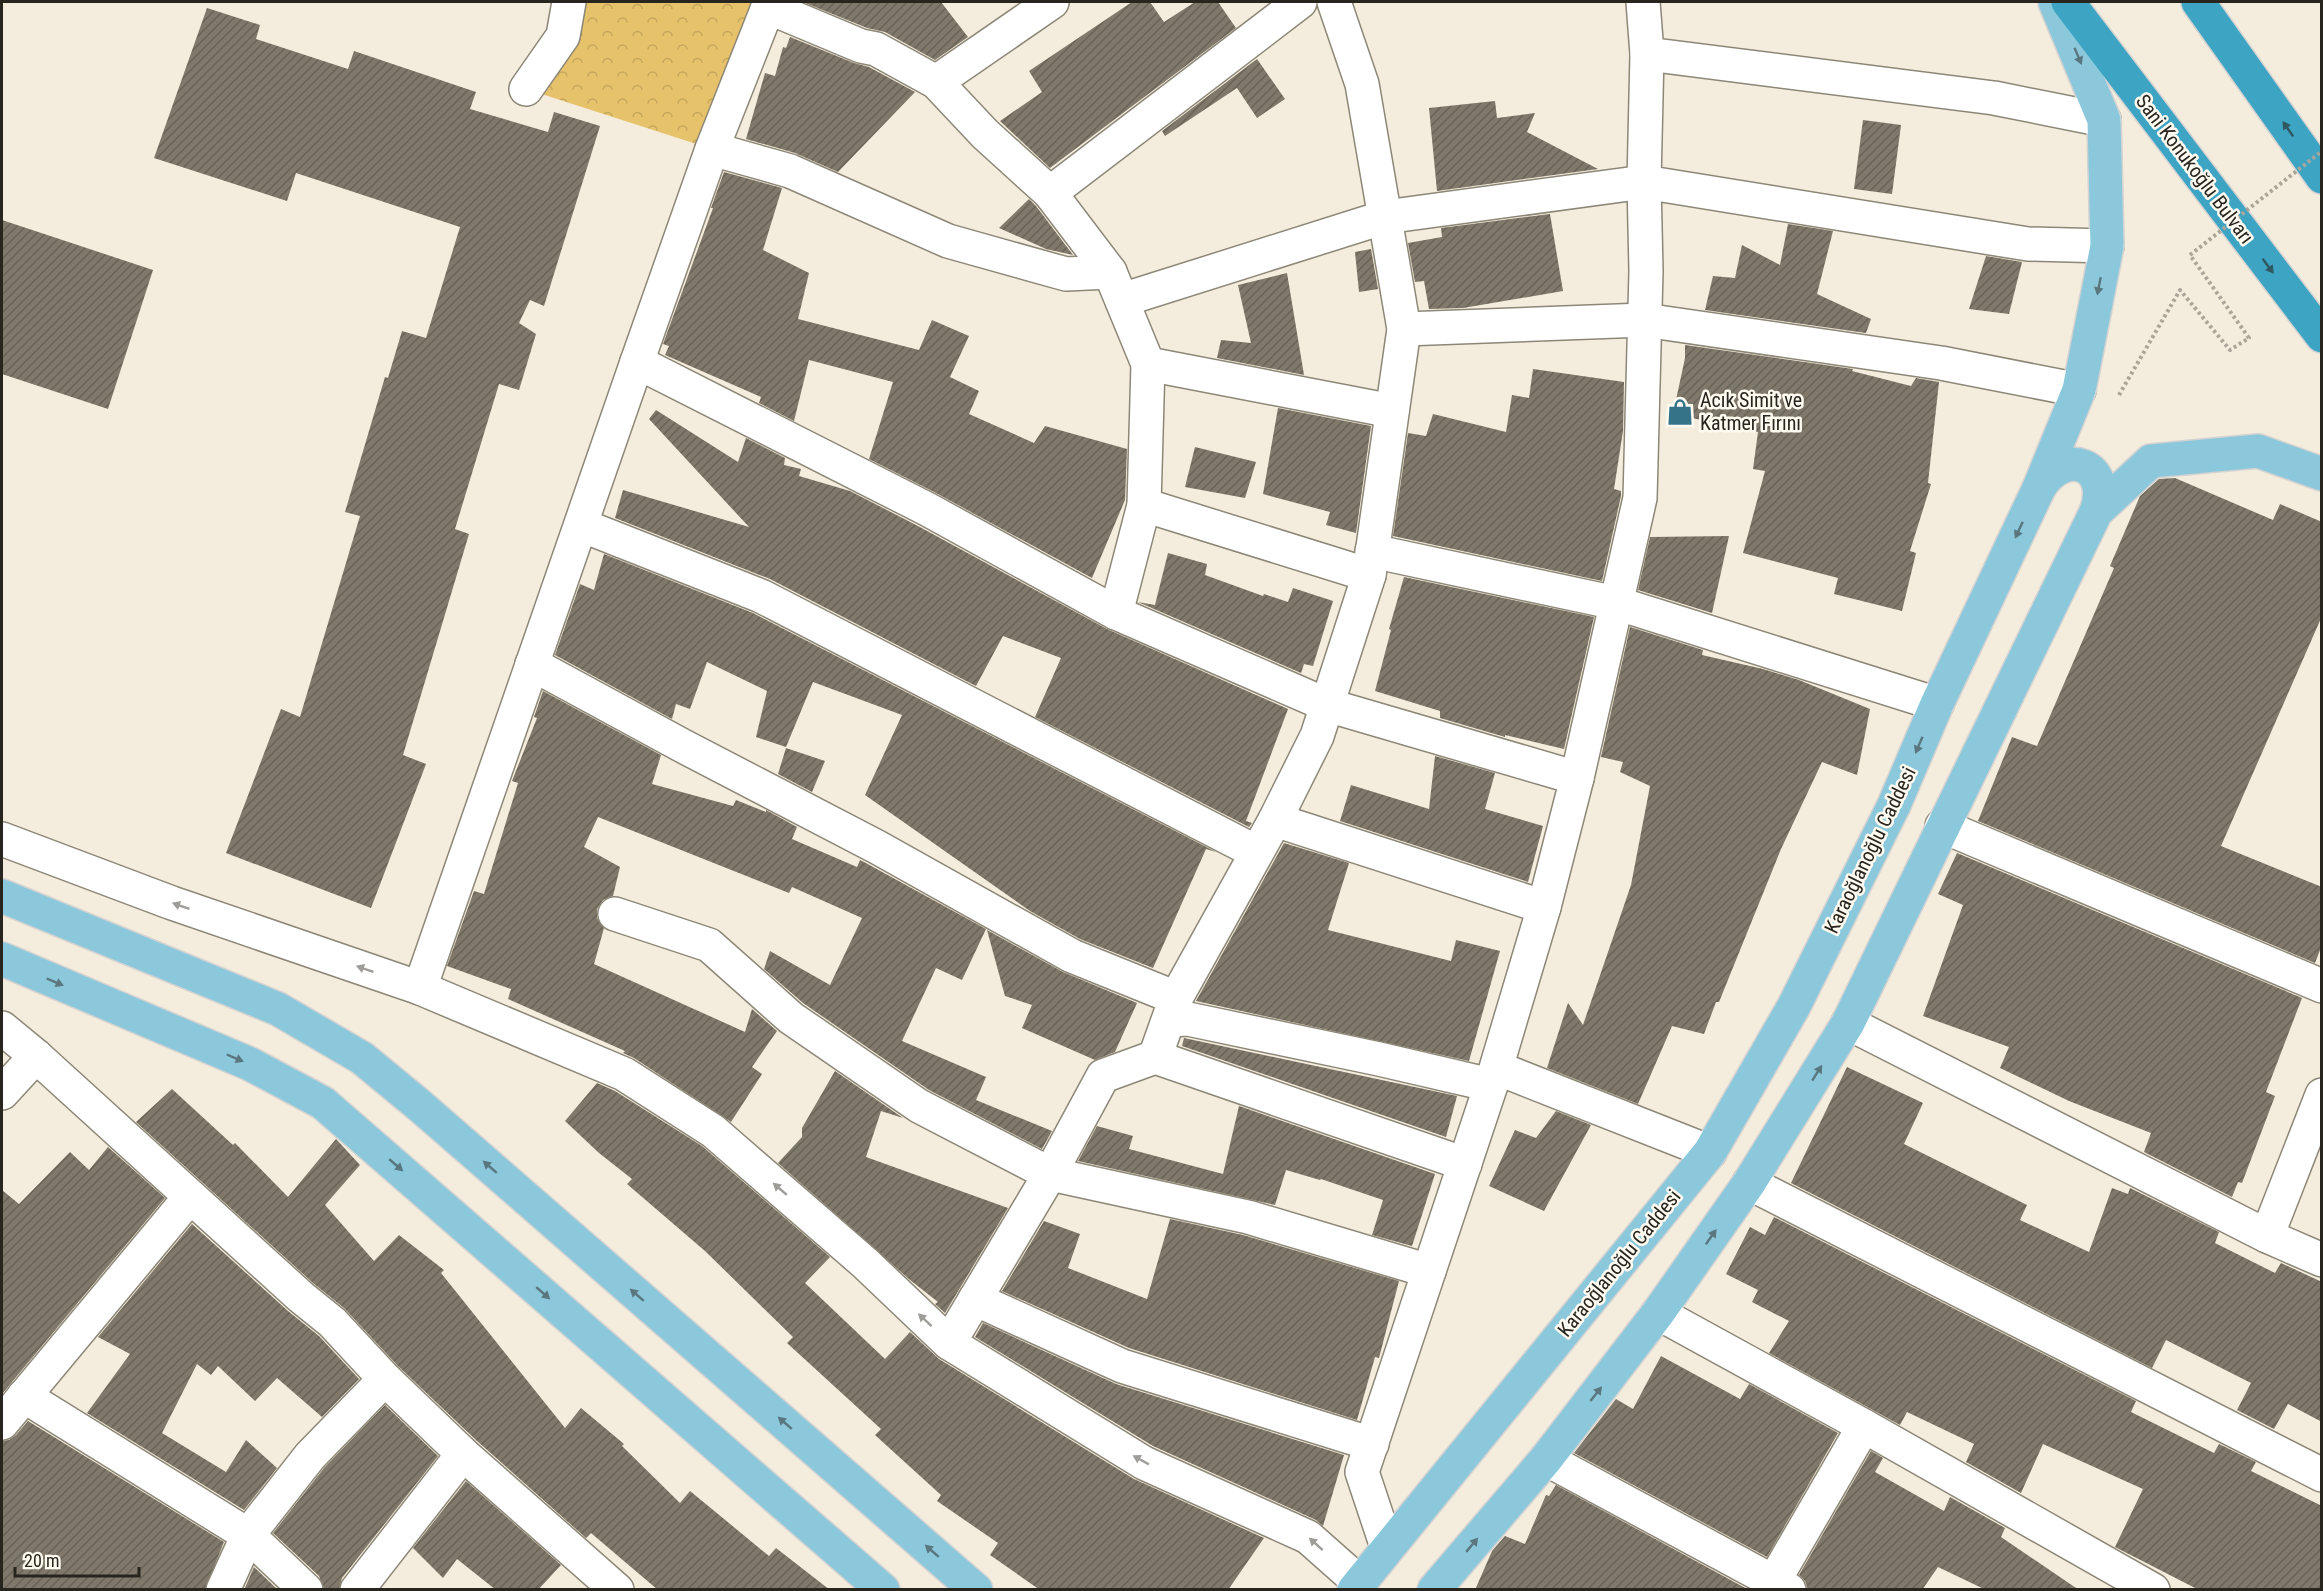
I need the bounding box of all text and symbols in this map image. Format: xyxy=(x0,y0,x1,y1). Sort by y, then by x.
one-way arrow xyxy=(2073,47,2083,65)
street label: Sani Konukoğlu Bulvarı xyxy=(2131,90,2259,248)
one-way arrow xyxy=(2282,121,2294,137)
one-way arrow xyxy=(2262,258,2275,274)
one-way arrow xyxy=(2094,277,2103,296)
place label: Acık Simit ve Katmer Fırını xyxy=(1700,388,1802,435)
shop icon: Acık Simit ve Katmer Fırını xyxy=(1665,397,1695,427)
one-way arrow xyxy=(2014,521,2023,538)
one-way arrow xyxy=(1914,736,1923,754)
street label: Karaoğlanoğlu Caddesi xyxy=(1819,763,1921,937)
one-way arrow xyxy=(172,900,190,910)
one-way arrow xyxy=(356,963,374,973)
one-way arrow xyxy=(47,977,64,986)
one-way arrow xyxy=(226,1053,244,1063)
one-way arrow xyxy=(1811,1065,1822,1081)
one-way arrow xyxy=(388,1158,403,1171)
one-way arrow xyxy=(483,1161,498,1174)
one-way arrow xyxy=(773,1183,788,1196)
street label: Karaoğlanoğlu Caddesi xyxy=(1552,1185,1686,1341)
one-way arrow xyxy=(1705,1229,1717,1245)
one-way arrow xyxy=(535,1286,550,1299)
one-way arrow xyxy=(630,1288,645,1302)
one-way arrow xyxy=(918,1313,932,1327)
one-way arrow xyxy=(1589,1386,1602,1402)
one-way arrow xyxy=(777,1416,792,1430)
one-way arrow xyxy=(1132,1455,1149,1465)
one-way arrow xyxy=(1466,1537,1479,1553)
one-way arrow xyxy=(1309,1538,1324,1551)
scale bar xyxy=(15,1540,140,1578)
one-way arrow xyxy=(925,1545,940,1558)
text: 20 m xyxy=(24,1550,59,1571)

